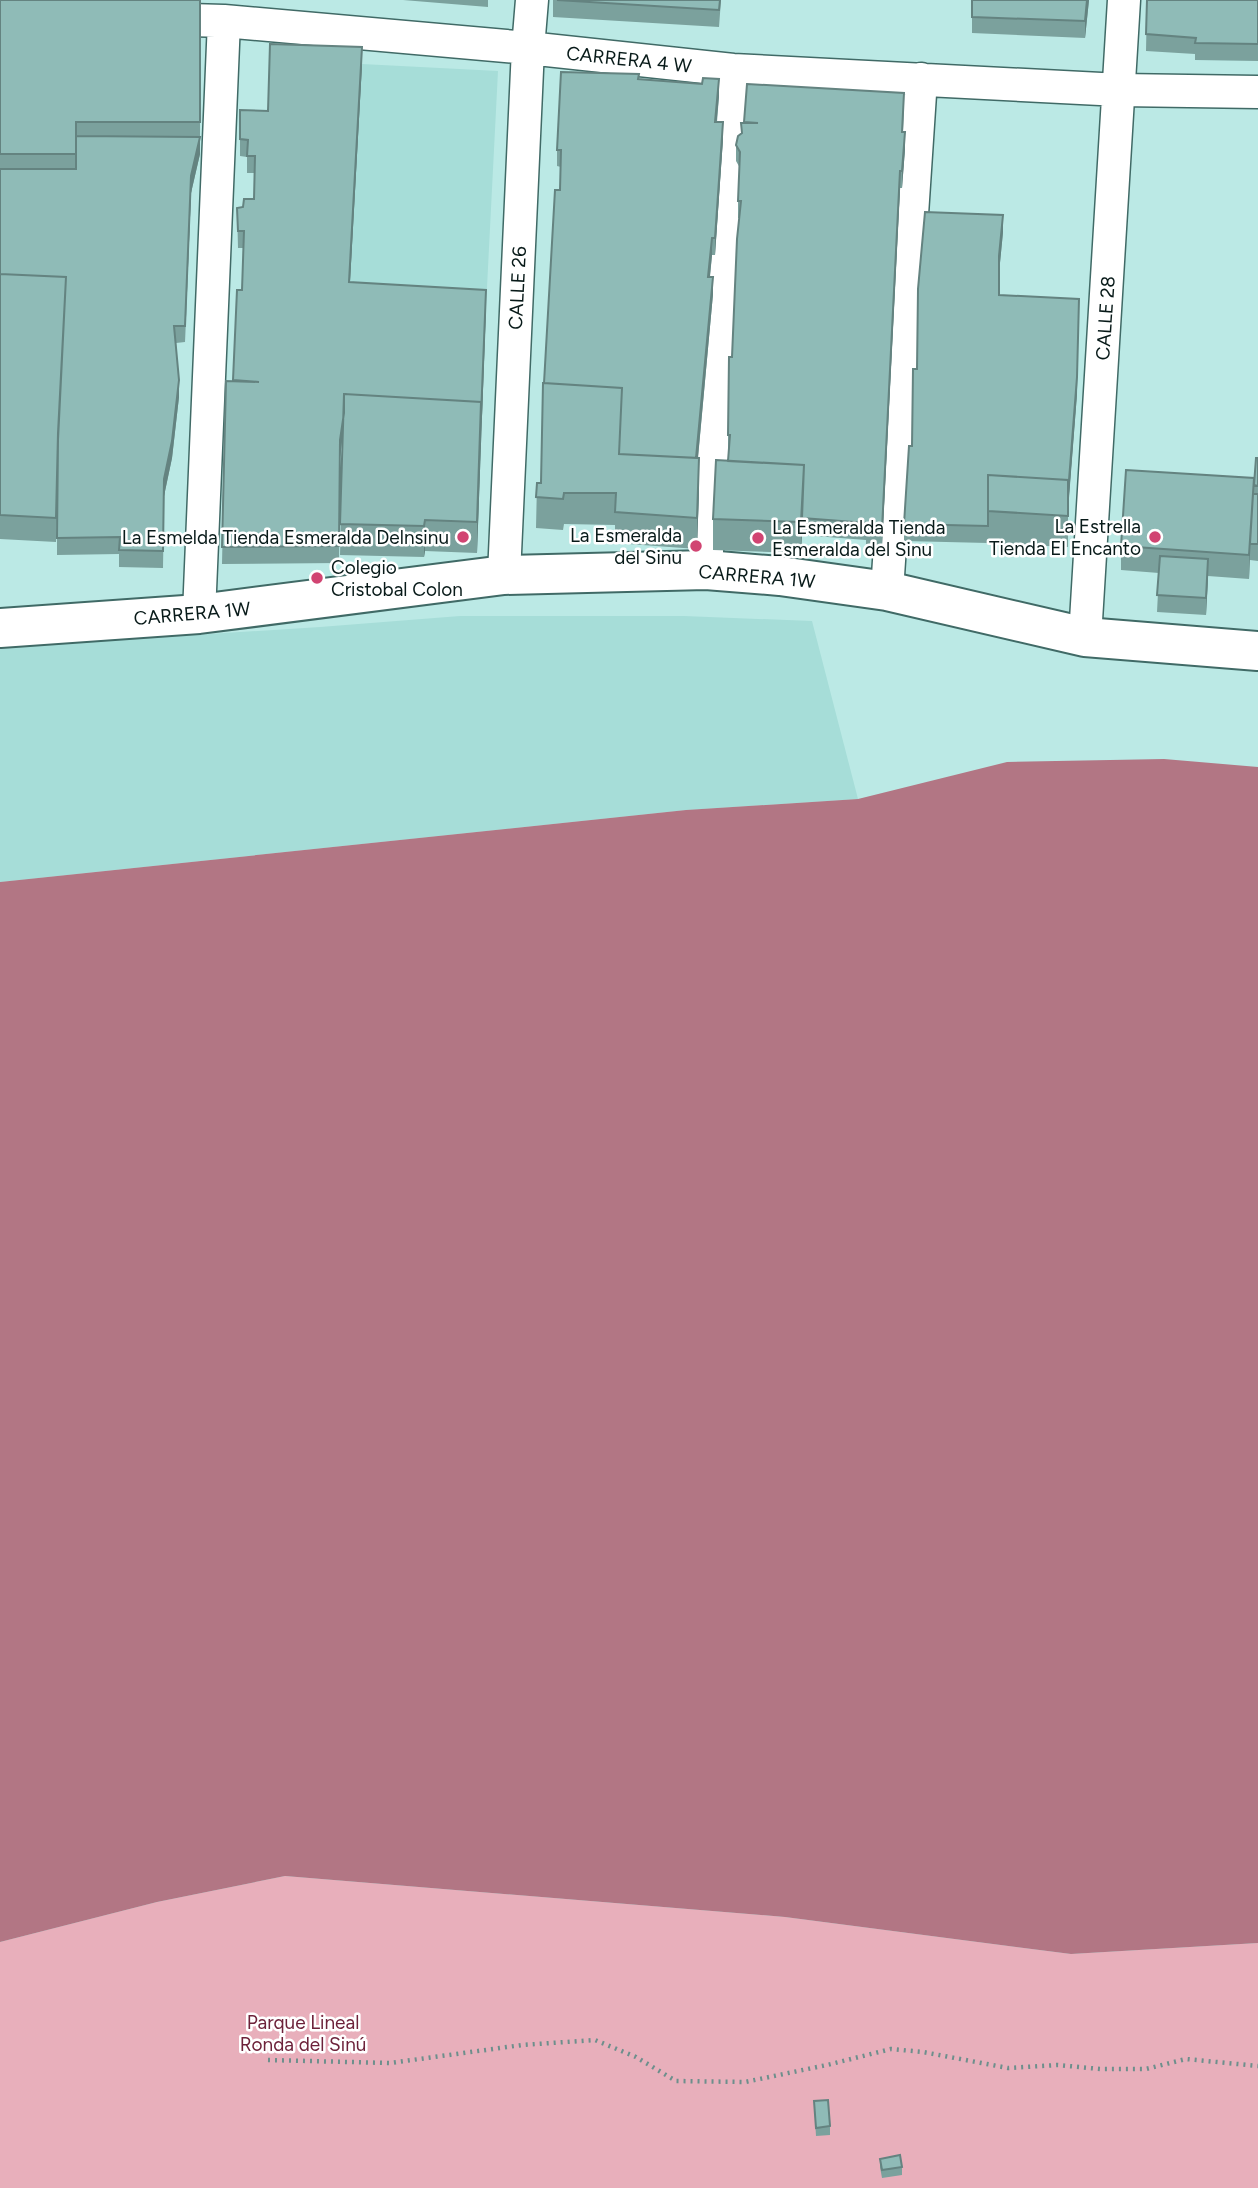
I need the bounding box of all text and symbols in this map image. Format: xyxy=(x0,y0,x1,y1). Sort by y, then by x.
street label: CARRERA 4 W xyxy=(565,41,693,78)
street label: CALLE 26 xyxy=(504,245,531,330)
street label: CALLE 28 xyxy=(1091,275,1120,361)
place label: La Estrella Tienda El Encanto xyxy=(989,515,1141,560)
place label: La Esmeralda Tienda Esmeralda del Sinu xyxy=(772,516,945,561)
place label: La Esmeralda del Sinu xyxy=(570,524,682,569)
place label: La Esmelda Tienda Esmeralda Delnsinu xyxy=(122,526,449,549)
marker: La Esmelda Tienda Esmeralda Delnsinu xyxy=(455,529,471,545)
marker: La Estrella Tienda El Encanto xyxy=(1147,529,1163,545)
marker: La Esmeralda Tienda Esmeralda del Sinu xyxy=(750,530,766,546)
marker: La Esmeralda del Sinu xyxy=(688,538,704,554)
place label: Colegio Cristobal Colon xyxy=(331,556,463,601)
street label: CARRERA 1W xyxy=(698,560,817,593)
marker: Colegio Cristobal Colon xyxy=(309,570,325,586)
street label: CARRERA 1W xyxy=(133,597,252,630)
park label: Parque Lineal Ronda del Sinú xyxy=(240,2011,366,2056)

